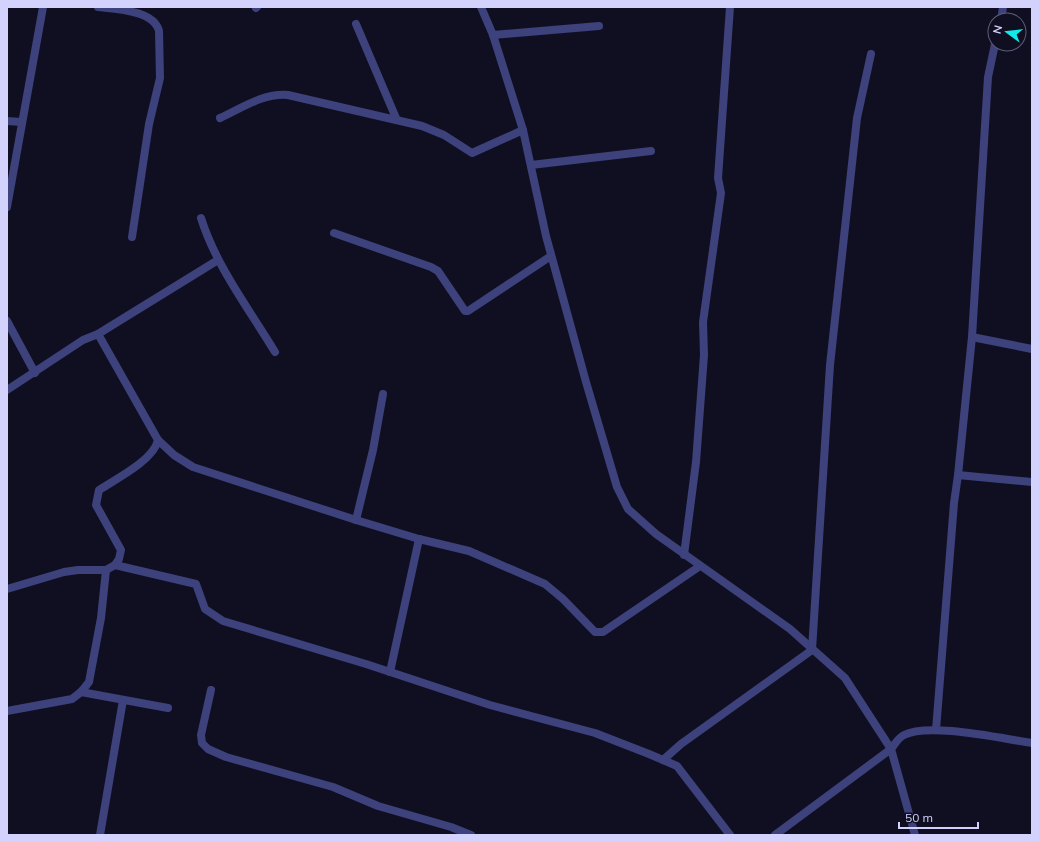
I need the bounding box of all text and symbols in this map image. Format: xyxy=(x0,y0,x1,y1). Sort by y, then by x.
north arrow xyxy=(987,12,1027,52)
text: N xyxy=(990,24,1005,35)
scale bar xyxy=(899,804,978,830)
text: 50 m xyxy=(905,810,933,825)

